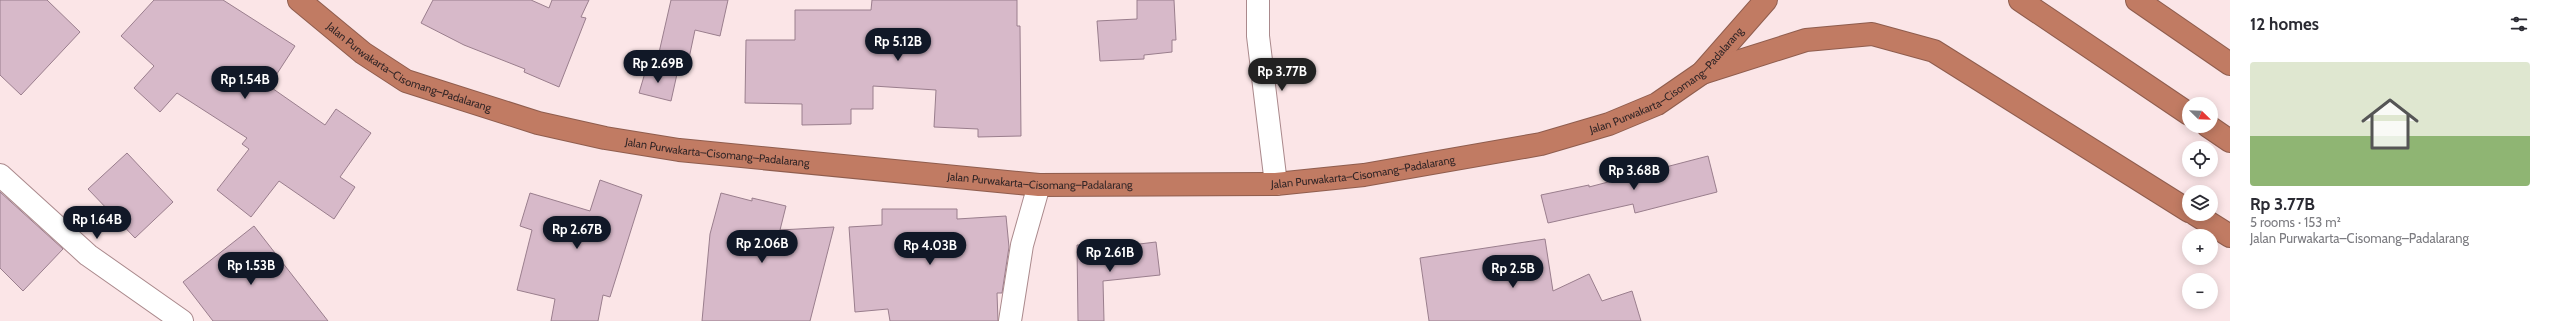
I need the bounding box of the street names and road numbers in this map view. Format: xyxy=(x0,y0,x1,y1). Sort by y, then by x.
street label: Jalan Purwakarta–Cisomang–Padalarang xyxy=(323,18,494,115)
street label: Jalan Purwakarta–Cisomang–Padalarang xyxy=(1587,24,1746,137)
street label: Jalan Purwakarta–Cisomang–Padalarang xyxy=(623,134,811,170)
street label: Jalan Purwakarta–Cisomang–Padalarang xyxy=(1270,152,1456,191)
street label: Jalan Purwakarta–Cisomang–Padalarang xyxy=(946,169,1133,192)

